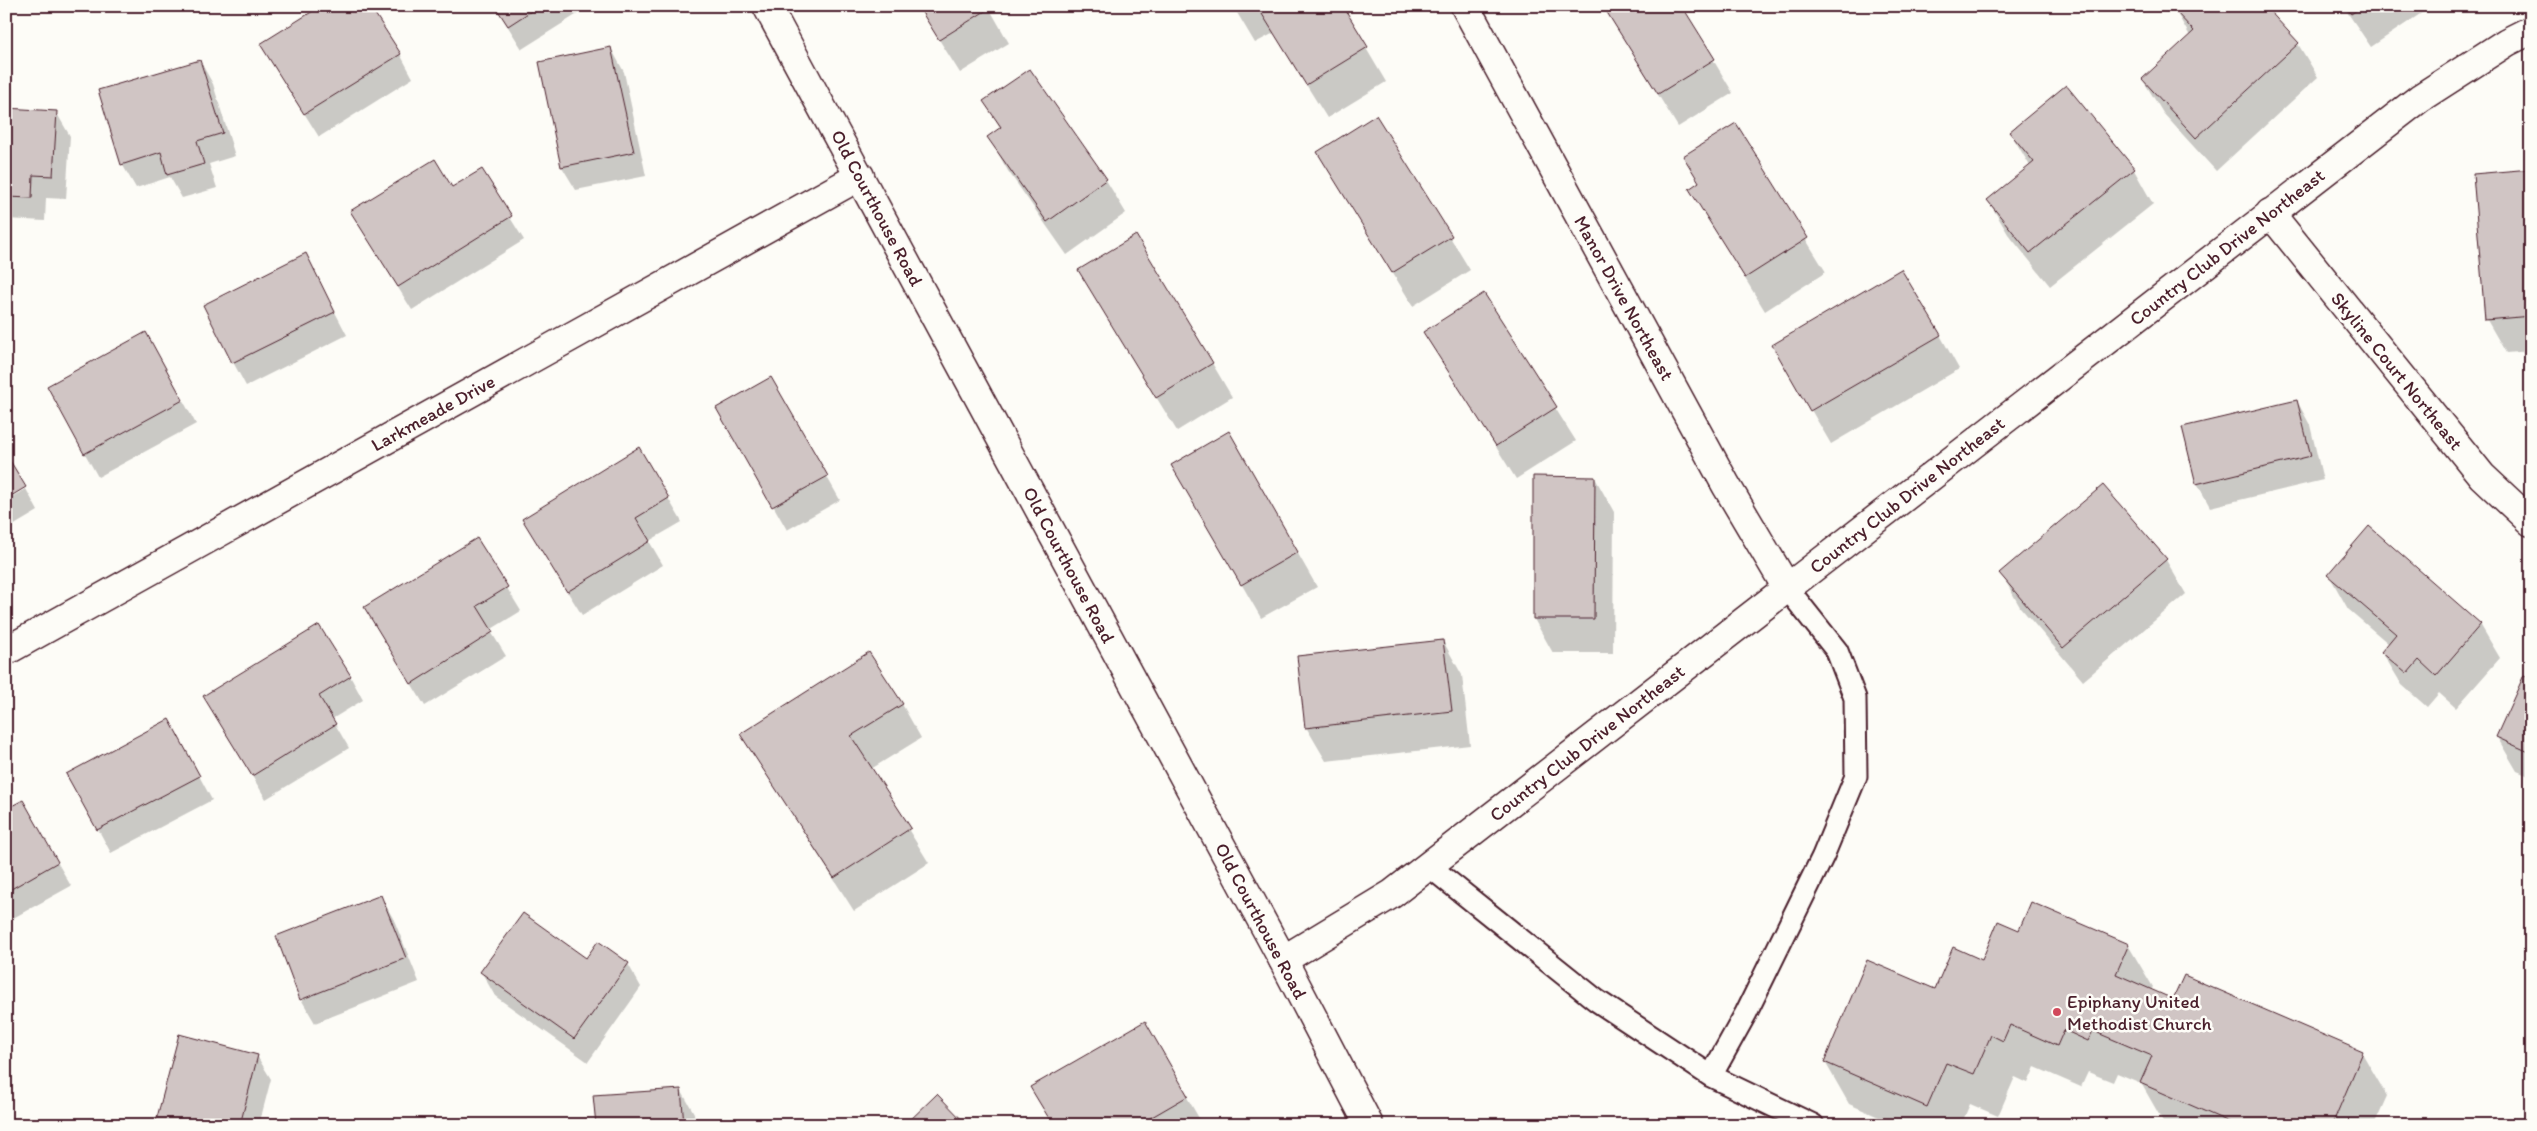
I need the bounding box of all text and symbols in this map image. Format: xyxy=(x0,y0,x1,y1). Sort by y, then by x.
street label: Old Courthouse Road xyxy=(826,126,928,291)
street label: Country Club Drive Northeast xyxy=(2125,164,2329,330)
street label: Manor Drive Northeast xyxy=(1569,212,1679,384)
street label: Skyline Court Northeast xyxy=(2326,287,2468,455)
street label: Larkmeade Drive xyxy=(367,370,499,456)
street label: Country Club Drive Northeast xyxy=(1805,412,2009,578)
street label: Old Courthouse Road xyxy=(1018,483,1120,648)
street label: Country Club Drive Northeast xyxy=(1485,660,1689,826)
street label: Old Courthouse Road xyxy=(1210,839,1312,1004)
place label: Epiphany United Methodist Church xyxy=(2067,990,2212,1035)
marker: Epiphany United Methodist Church xyxy=(2051,1006,2063,1018)

